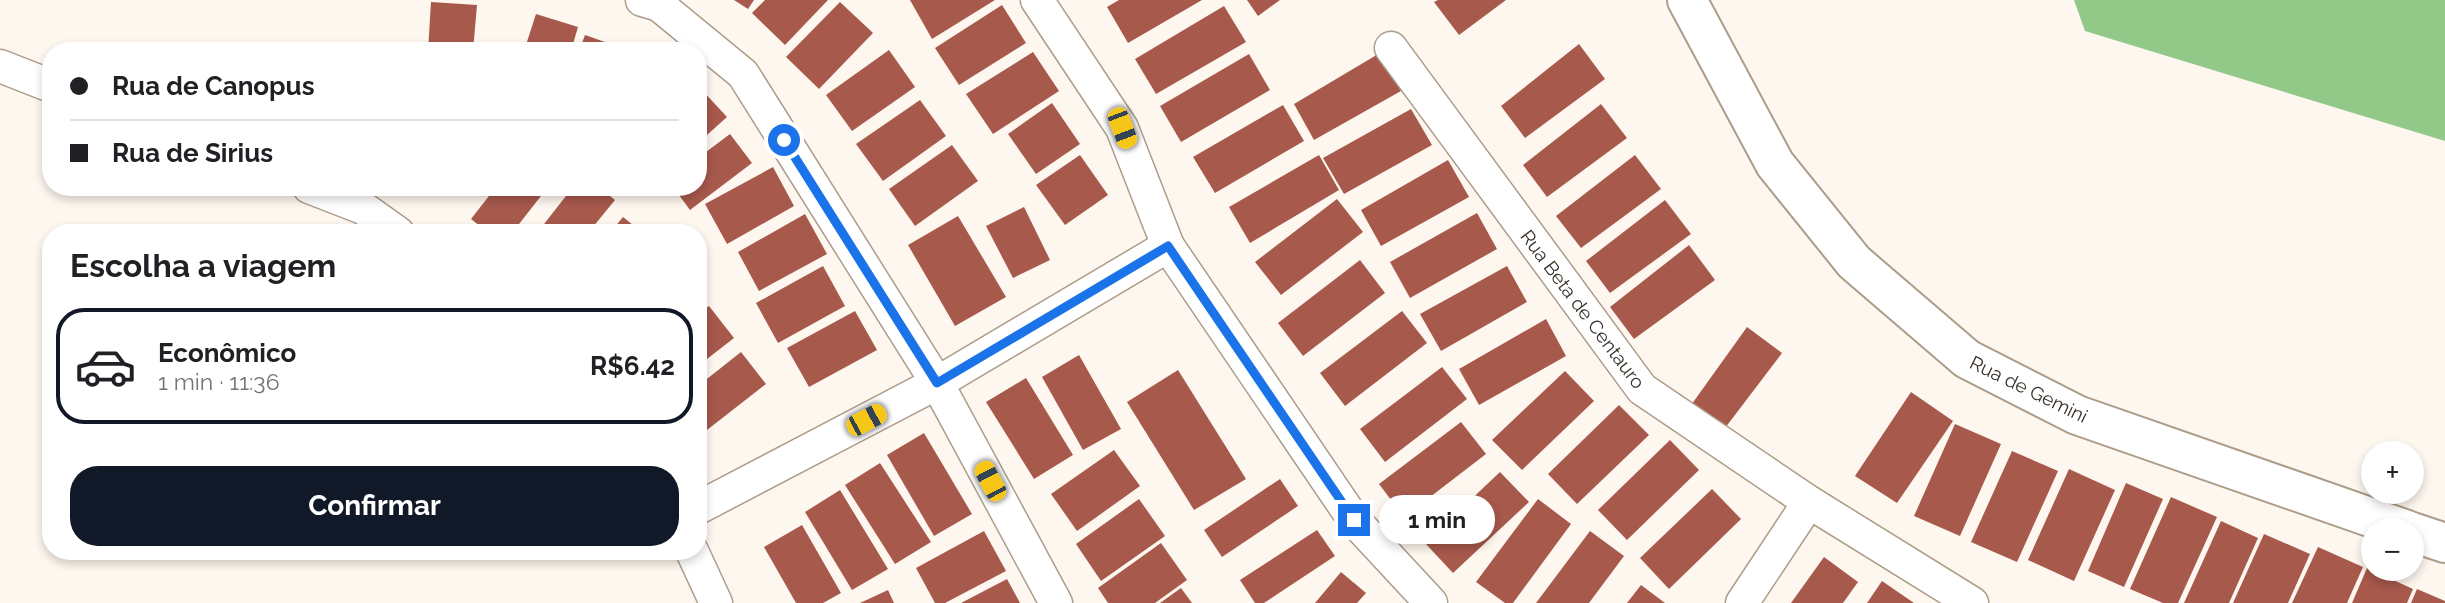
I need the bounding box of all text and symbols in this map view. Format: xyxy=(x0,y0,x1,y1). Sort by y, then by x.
text: Rua de Canopus xyxy=(112,71,315,101)
car xyxy=(1105,105,1140,151)
route start xyxy=(768,124,800,156)
text: Rua de Sirius xyxy=(112,138,273,168)
street label: Rua Beta de Centauro xyxy=(1516,225,1650,393)
text: Escolha a viagem xyxy=(70,247,336,284)
icon: car xyxy=(74,335,137,398)
text: Econômico xyxy=(158,338,296,368)
text: R$6.42 xyxy=(590,351,675,381)
street label: Rua de Gemini xyxy=(1967,351,2091,427)
text: 1 min · 11:36 xyxy=(158,368,280,395)
car xyxy=(843,401,890,439)
map controls xyxy=(2361,441,2424,581)
button: + xyxy=(2361,441,2424,504)
car xyxy=(971,458,1010,504)
button: Confirmar xyxy=(70,466,679,546)
callout: 1 min xyxy=(1378,496,1494,544)
route end xyxy=(1338,504,1370,536)
text: 1 min xyxy=(1408,506,1466,533)
button: − xyxy=(2361,518,2424,581)

